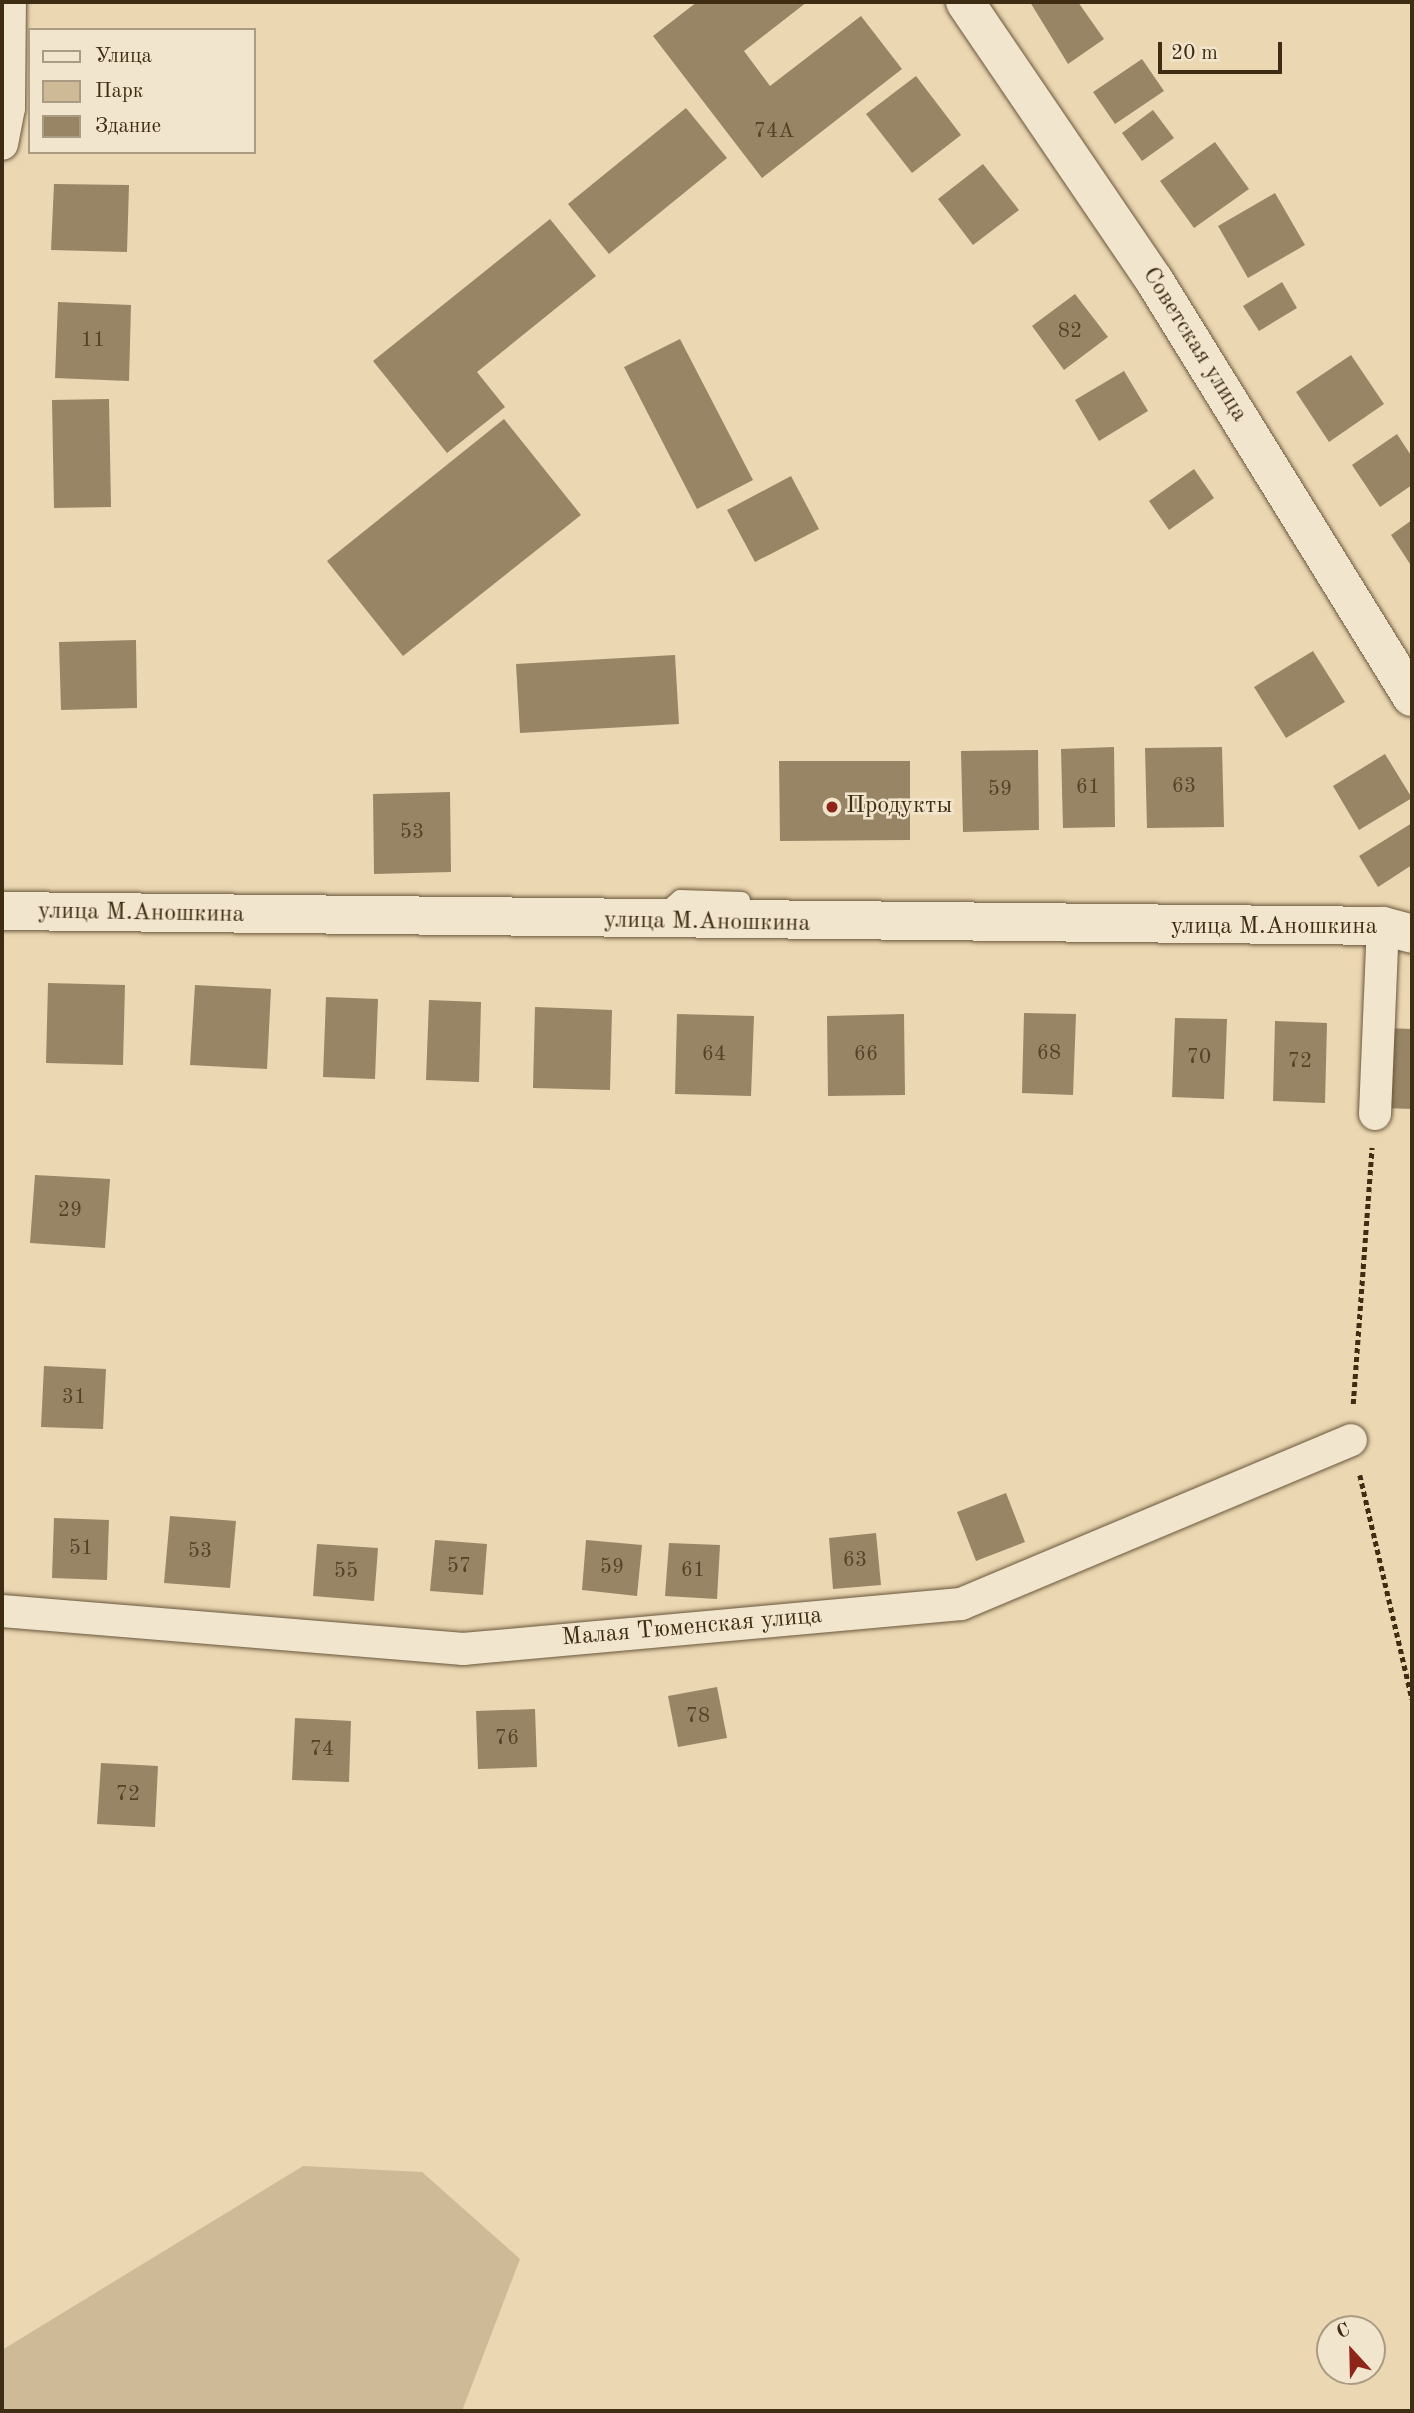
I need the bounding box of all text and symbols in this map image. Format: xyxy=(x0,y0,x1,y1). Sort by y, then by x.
legend xyxy=(28,28,256,154)
scale bar xyxy=(1162,28,1286,72)
text: 20 m xyxy=(1171,43,1218,64)
text: Улица xyxy=(95,46,152,67)
text: Парк xyxy=(95,81,143,102)
text: Здание xyxy=(95,116,161,137)
house number: 74А xyxy=(754,119,794,145)
street label: Советская улица xyxy=(1135,262,1253,428)
house number: 82 xyxy=(1058,319,1082,345)
house number: 11 xyxy=(81,328,105,354)
house number: 63 xyxy=(1172,774,1196,800)
house number: 61 xyxy=(1076,775,1100,801)
house number: 59 xyxy=(988,777,1012,803)
place label: Продукты xyxy=(846,793,952,821)
marker: Продукты xyxy=(824,799,840,815)
house number: 53 xyxy=(400,820,424,846)
street label: улица М.Аношкина xyxy=(37,898,245,930)
street label: улица М.Аношкина xyxy=(603,907,811,939)
street label: улица М.Аношкина xyxy=(1171,914,1377,942)
house number: 68 xyxy=(1037,1041,1061,1067)
house number: 64 xyxy=(702,1042,726,1068)
house number: 66 xyxy=(854,1042,878,1068)
house number: 70 xyxy=(1187,1045,1211,1071)
house number: 72 xyxy=(1288,1049,1312,1075)
house number: 29 xyxy=(58,1198,82,1224)
house number: 31 xyxy=(62,1385,86,1411)
house number: 51 xyxy=(69,1536,93,1562)
house number: 53 xyxy=(188,1539,212,1565)
house number: 63 xyxy=(843,1548,867,1574)
house number: 57 xyxy=(447,1554,471,1580)
house number: 59 xyxy=(600,1555,624,1581)
house number: 61 xyxy=(681,1558,705,1584)
house number: 55 xyxy=(334,1559,358,1585)
street label: Малая Тюменская улица xyxy=(561,1602,823,1654)
house number: 78 xyxy=(686,1704,710,1730)
house number: 76 xyxy=(495,1726,519,1752)
house number: 74 xyxy=(310,1737,334,1763)
house number: 72 xyxy=(116,1782,140,1808)
north arrow xyxy=(1316,2315,1386,2385)
text: С xyxy=(1334,2321,1353,2343)

